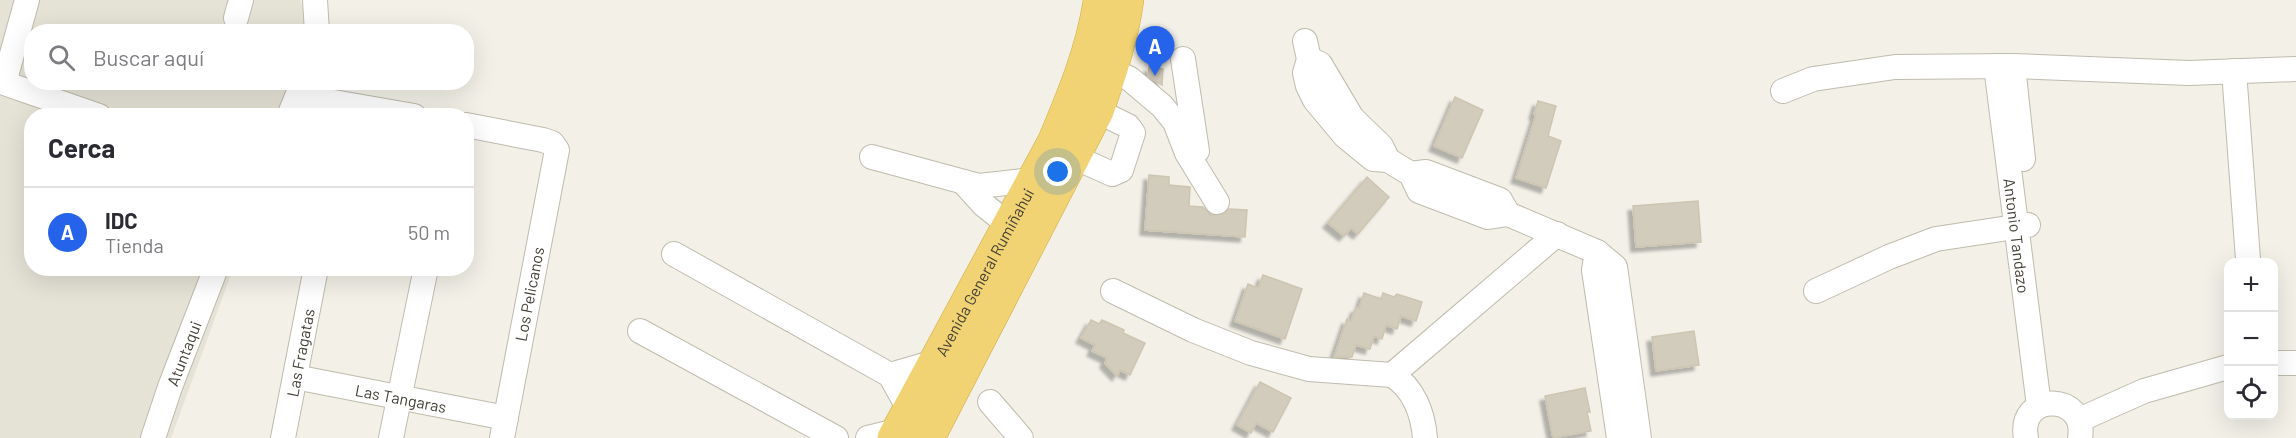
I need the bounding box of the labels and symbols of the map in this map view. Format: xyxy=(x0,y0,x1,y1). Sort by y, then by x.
pin: A xyxy=(1136,26,1174,76)
your location xyxy=(1043,157,1072,186)
street label: Antonio Tandazo xyxy=(2001,177,2034,294)
street label: Avenida General Rumiñahui xyxy=(931,185,1037,359)
street label: Los Pelicanos xyxy=(511,245,547,343)
street label: Las Fragatas xyxy=(282,307,317,398)
street label: Atuntaqui xyxy=(162,318,204,388)
street label: Las Tangaras xyxy=(354,379,448,416)

